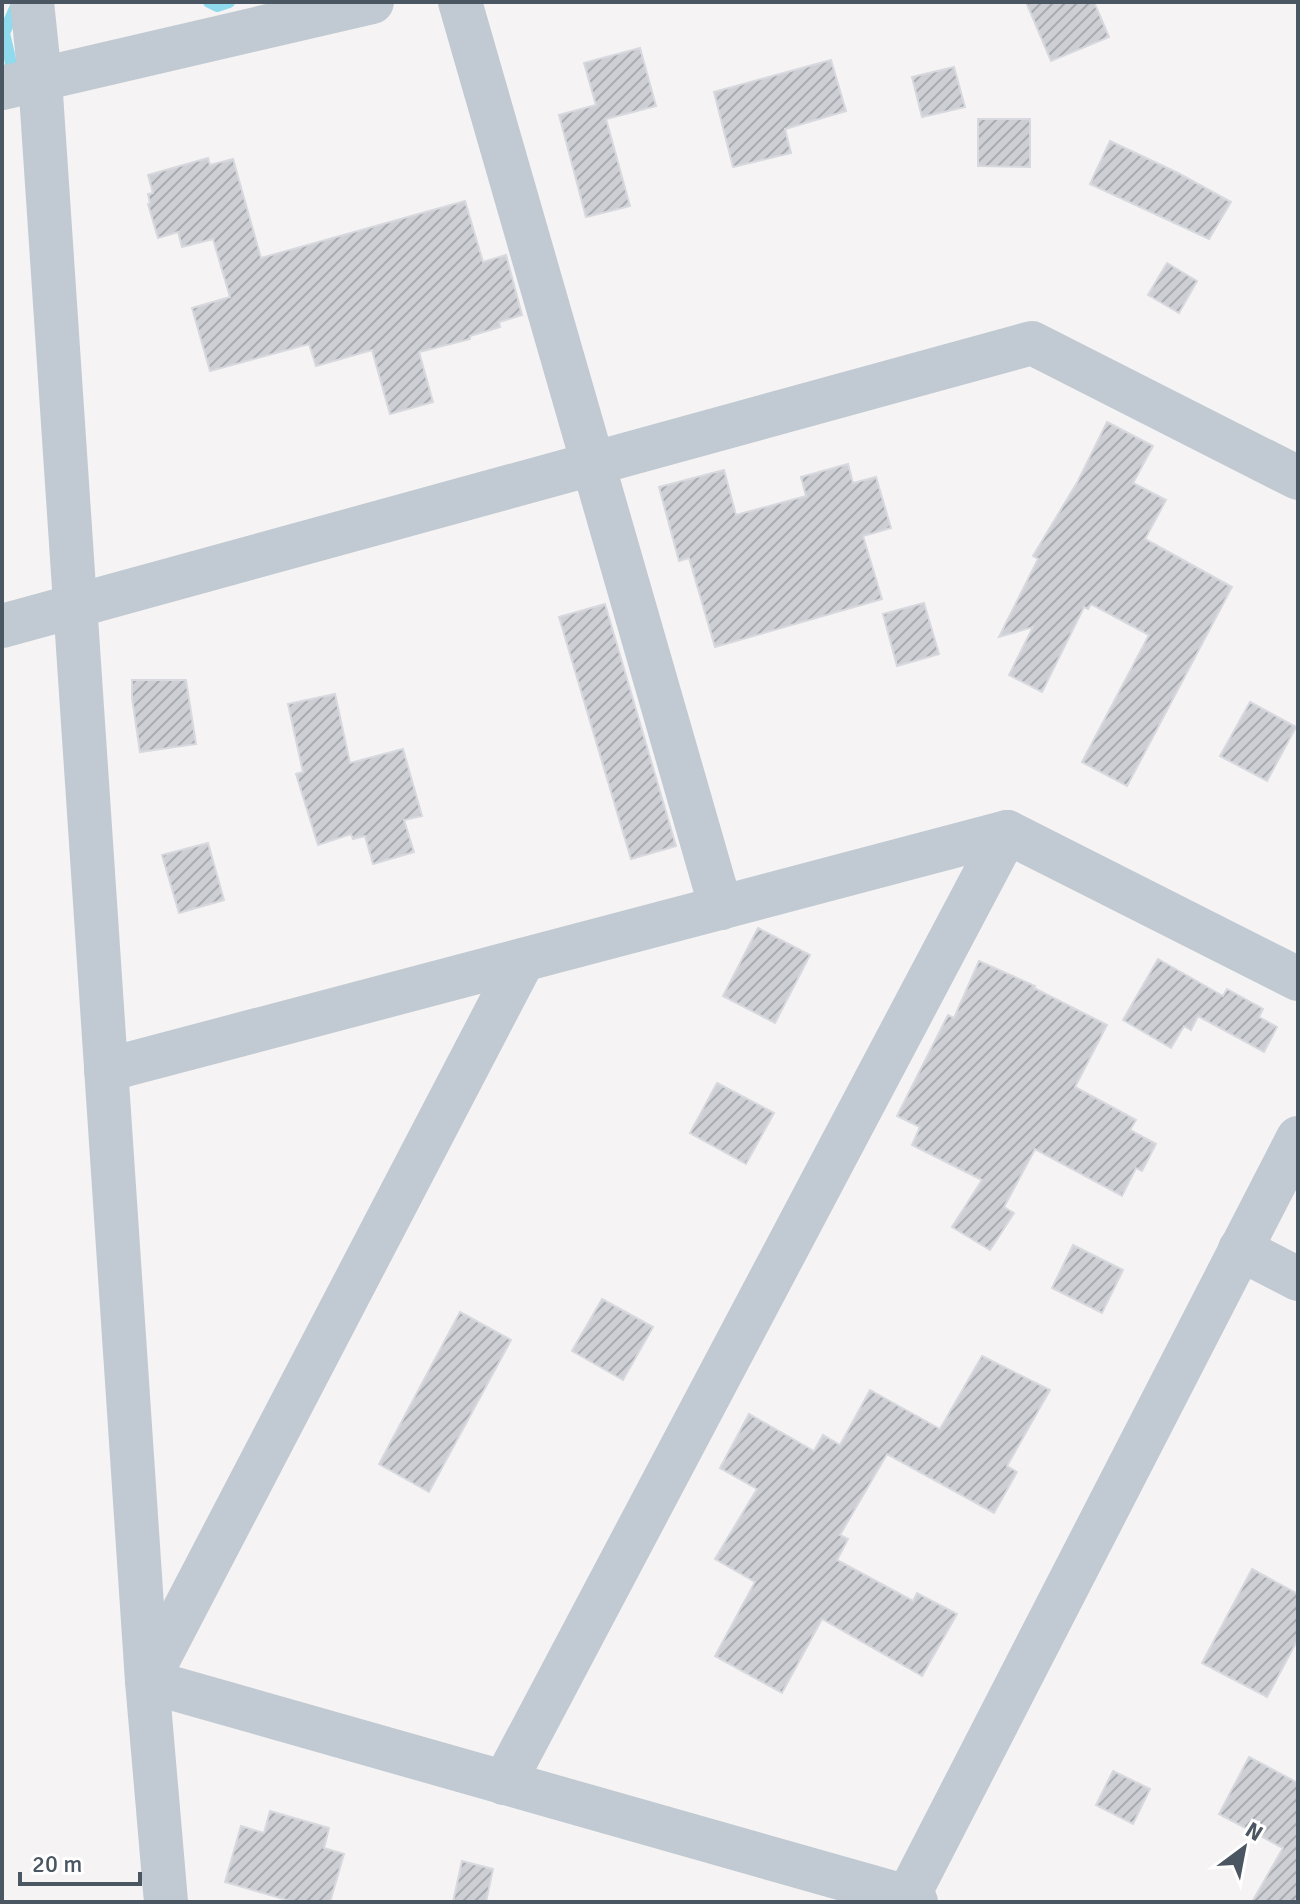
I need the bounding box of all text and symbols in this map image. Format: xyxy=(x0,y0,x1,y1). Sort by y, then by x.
north arrow xyxy=(1204,1808,1284,1888)
text: N xyxy=(1241,1816,1268,1847)
scale bar xyxy=(20,1836,140,1886)
text: 20 m xyxy=(32,1849,82,1879)

